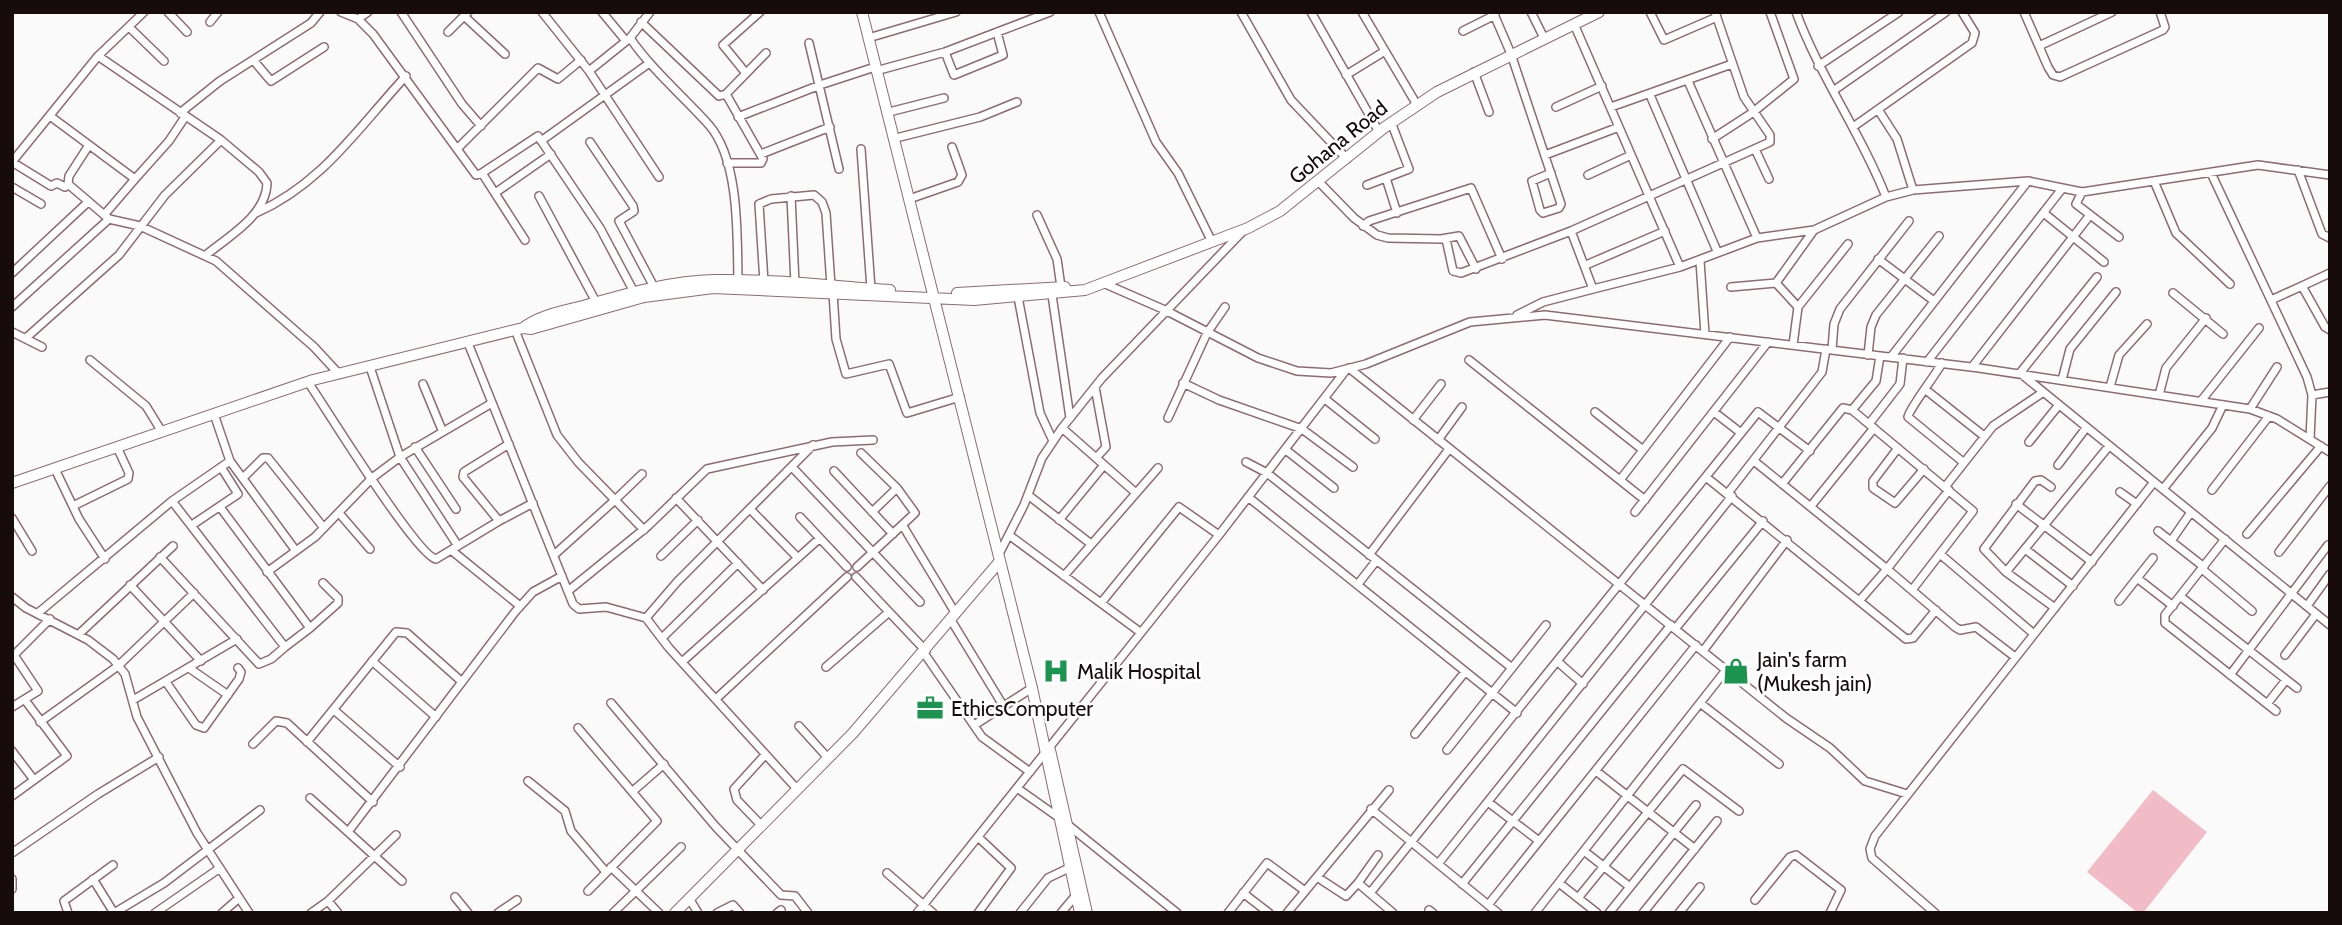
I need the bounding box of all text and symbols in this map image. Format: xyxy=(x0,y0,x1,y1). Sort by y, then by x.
street label: Gohana Road xyxy=(1284,95,1392,189)
place label: Jain's farm (Mukesh jain) xyxy=(1756,647,1872,697)
hospital icon: Malik Hospital xyxy=(1041,656,1071,686)
shop icon: Jain's farm (Mukesh jain) xyxy=(1721,656,1751,686)
place label: Malik Hospital xyxy=(1077,659,1201,684)
office icon: EthicsComputer xyxy=(915,693,945,723)
place label: EthicsComputer xyxy=(951,696,1093,721)

